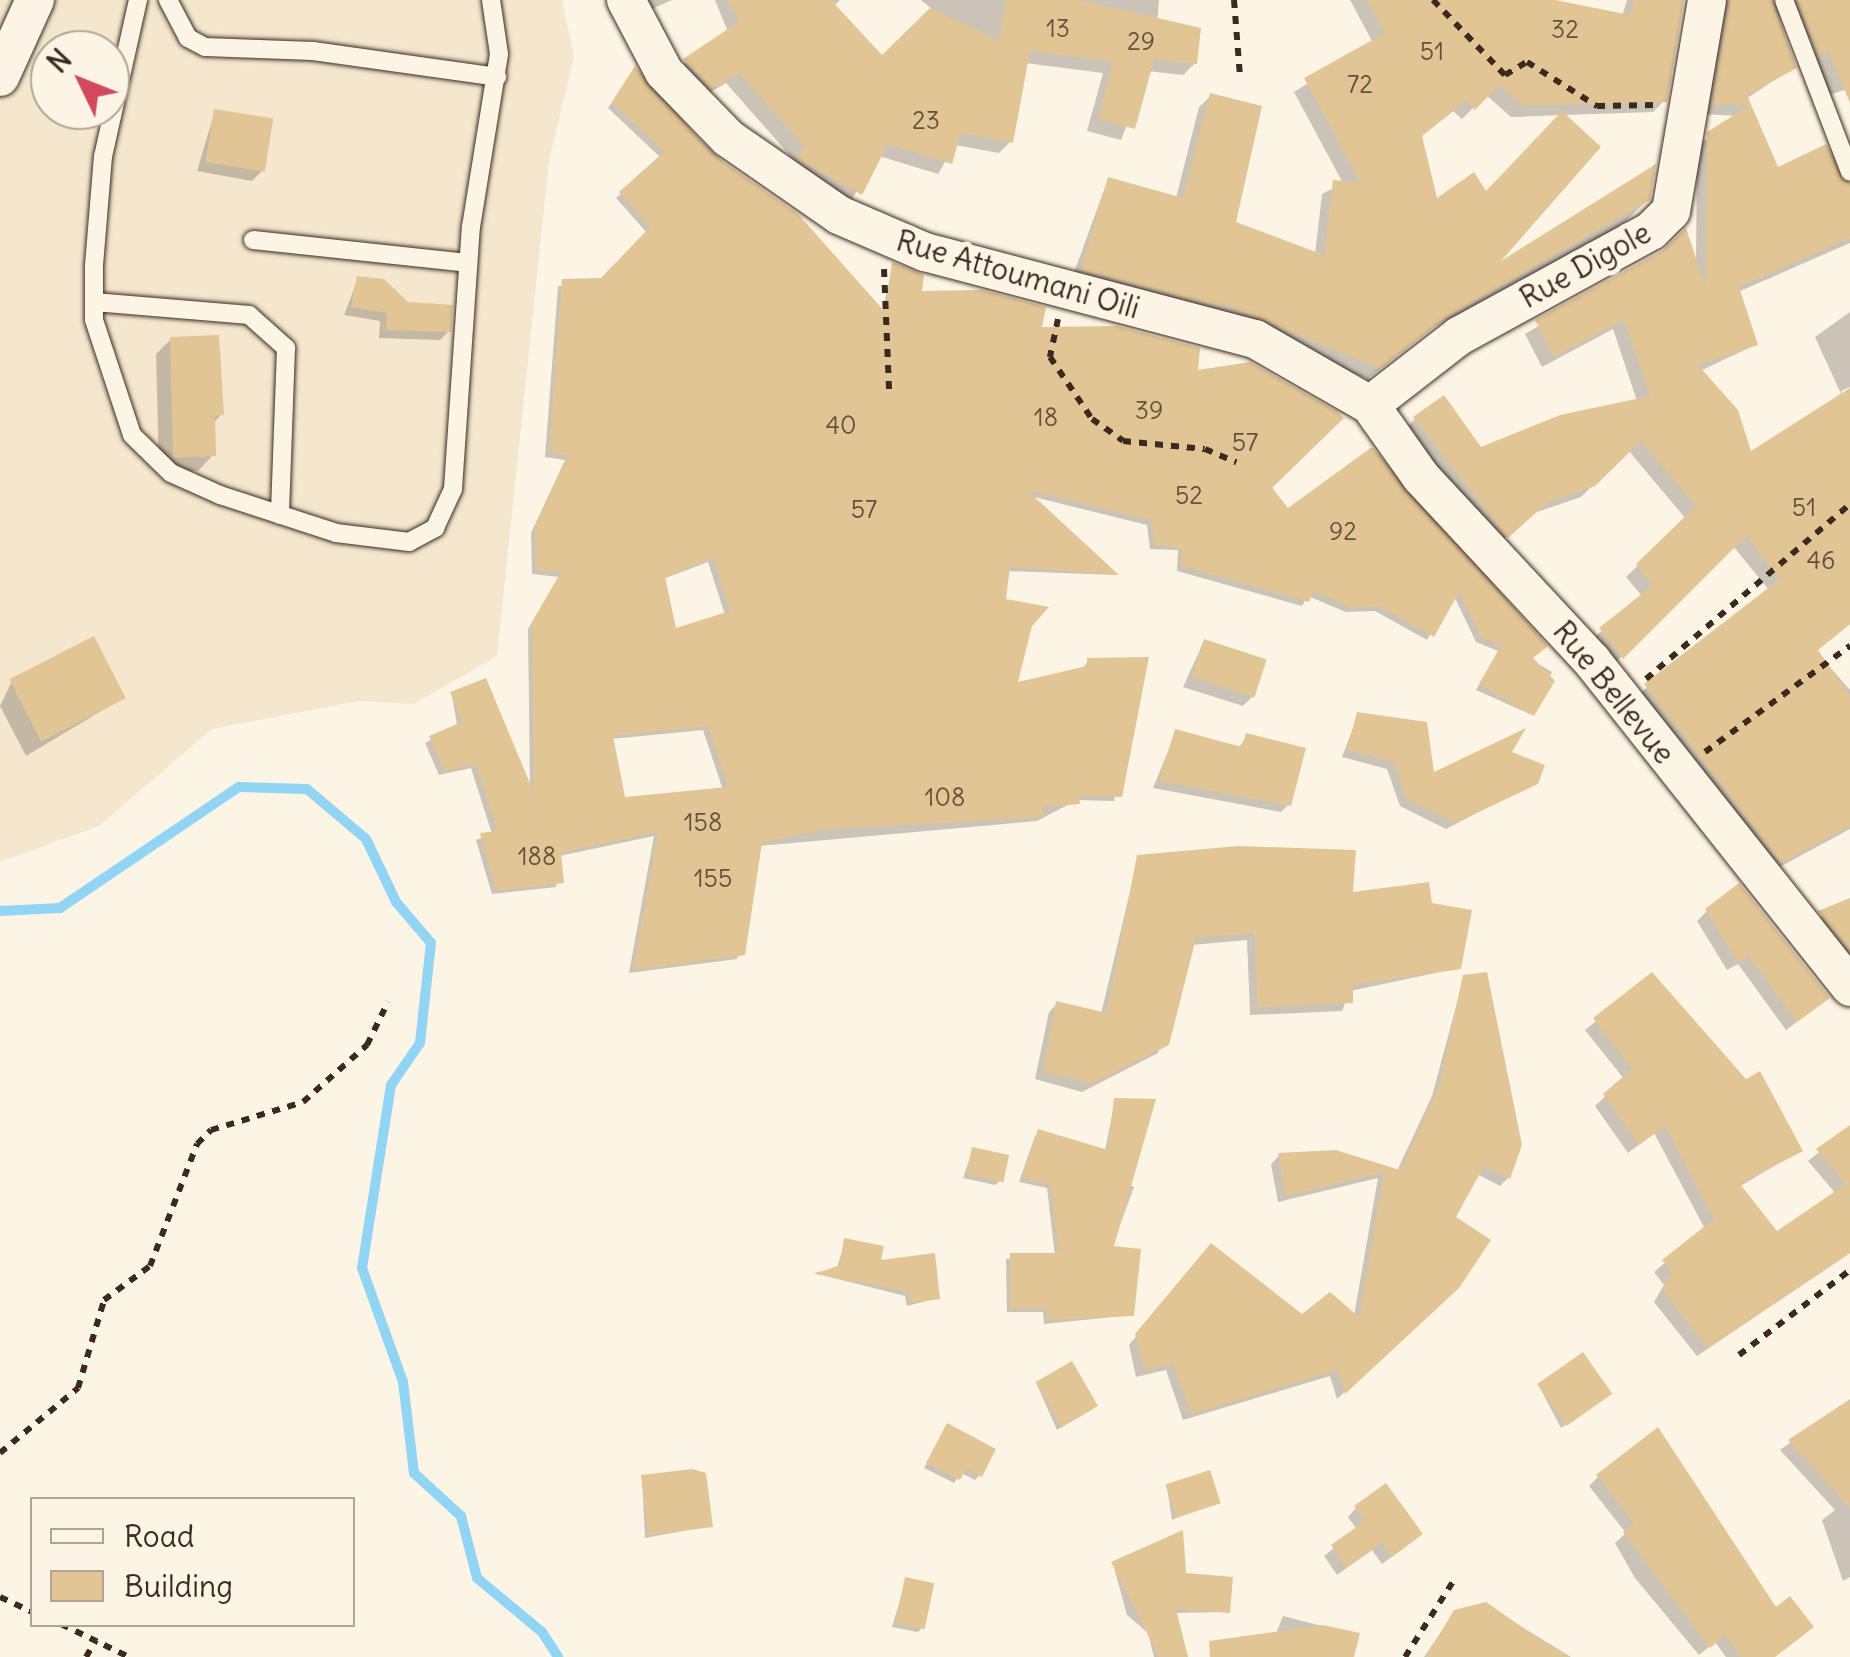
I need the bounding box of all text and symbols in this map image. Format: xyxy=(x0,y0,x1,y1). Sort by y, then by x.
house number: 13 xyxy=(1046,13,1070,43)
house number: 32 xyxy=(1551,14,1579,44)
house number: 29 xyxy=(1127,26,1155,56)
north arrow xyxy=(30,30,130,130)
house number: 51 xyxy=(1420,36,1444,66)
text: N xyxy=(40,42,79,80)
house number: 72 xyxy=(1347,69,1373,99)
house number: 23 xyxy=(912,105,940,135)
street label: Rue Digole xyxy=(1513,214,1657,316)
street label: Rue Attoumani Oili xyxy=(892,222,1144,326)
house number: 39 xyxy=(1135,395,1163,425)
house number: 18 xyxy=(1034,402,1058,432)
house number: 40 xyxy=(826,410,856,440)
house number: 57 xyxy=(1232,427,1258,457)
house number: 52 xyxy=(1175,480,1203,510)
house number: 51 xyxy=(1792,492,1816,522)
house number: 57 xyxy=(851,494,877,524)
house number: 92 xyxy=(1329,516,1357,546)
house number: 46 xyxy=(1807,545,1835,575)
street label: Rue Bellevue xyxy=(1546,613,1682,771)
house number: 108 xyxy=(925,782,965,812)
house number: 158 xyxy=(684,807,722,837)
house number: 188 xyxy=(518,841,556,871)
house number: 155 xyxy=(694,863,732,893)
legend xyxy=(30,1497,355,1627)
text: Road xyxy=(124,1517,194,1555)
text: Building xyxy=(124,1567,233,1605)

